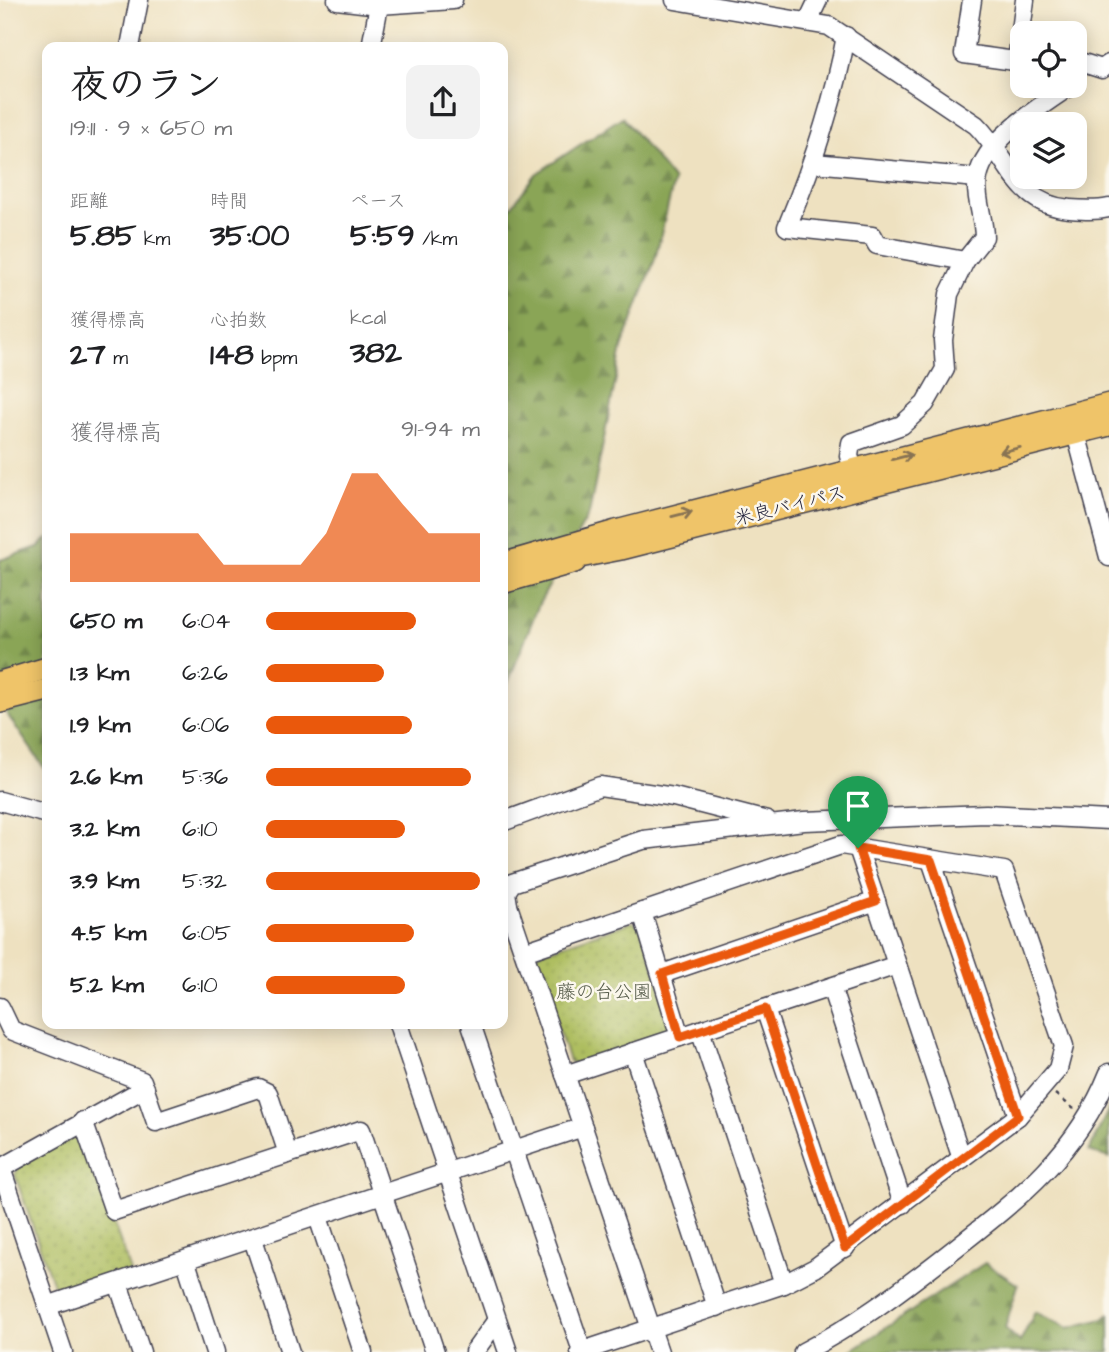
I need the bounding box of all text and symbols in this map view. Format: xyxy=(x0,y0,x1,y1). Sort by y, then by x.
map controls xyxy=(1010,21,1087,189)
button: locate xyxy=(1010,21,1087,98)
text: 夜のラン xyxy=(70,60,222,112)
button: share xyxy=(406,65,480,139)
text: 19:11 · 9 × 650 m xyxy=(70,112,232,144)
button: layers xyxy=(1010,112,1087,189)
text: 距離 xyxy=(70,188,108,215)
text: 時間 xyxy=(210,188,248,215)
text: ペース xyxy=(350,188,406,215)
text: 5.85 xyxy=(70,215,136,257)
text: 35:00 xyxy=(210,215,289,257)
text: 5:59 xyxy=(350,215,415,257)
text: km xyxy=(136,226,170,253)
text: /km xyxy=(415,226,457,253)
text: kcal xyxy=(350,305,386,332)
text: 獲得標高 xyxy=(70,307,146,334)
text: 心拍数 xyxy=(210,307,267,334)
text: 382 xyxy=(350,332,402,374)
text: 27 xyxy=(70,334,106,376)
text: 148 xyxy=(210,334,254,376)
text: m xyxy=(106,345,128,372)
text: bpm xyxy=(254,345,297,372)
text: 91–94 m xyxy=(401,413,480,445)
text: 獲得標高 xyxy=(70,417,162,449)
one-way arrow xyxy=(1000,444,1022,457)
one-way arrow xyxy=(890,450,913,463)
street label: 米良バイパス xyxy=(732,479,848,533)
one-way arrow xyxy=(670,507,692,520)
text: 650 m xyxy=(70,605,142,637)
text: 6:04 xyxy=(182,605,230,637)
text: 1.3 km xyxy=(70,657,129,689)
text: 6:26 xyxy=(182,657,228,689)
text: 1.9 km xyxy=(70,709,131,741)
text: 6:06 xyxy=(182,709,229,741)
text: 2.6 km xyxy=(70,761,142,793)
text: 5:36 xyxy=(182,761,228,793)
pin xyxy=(828,776,888,848)
icon: arrive xyxy=(839,787,877,825)
text: 3.2 km xyxy=(70,813,139,845)
text: 6:10 xyxy=(182,813,218,845)
text: 3.9 km xyxy=(70,865,139,897)
text: 5:32 xyxy=(182,865,227,897)
text: 4.5 km xyxy=(70,917,146,949)
text: 6:05 xyxy=(182,917,231,949)
text: 5.2 km xyxy=(70,969,144,1001)
text: 6:10 xyxy=(182,969,218,1001)
park label: 藤の台公園 xyxy=(556,979,652,1006)

